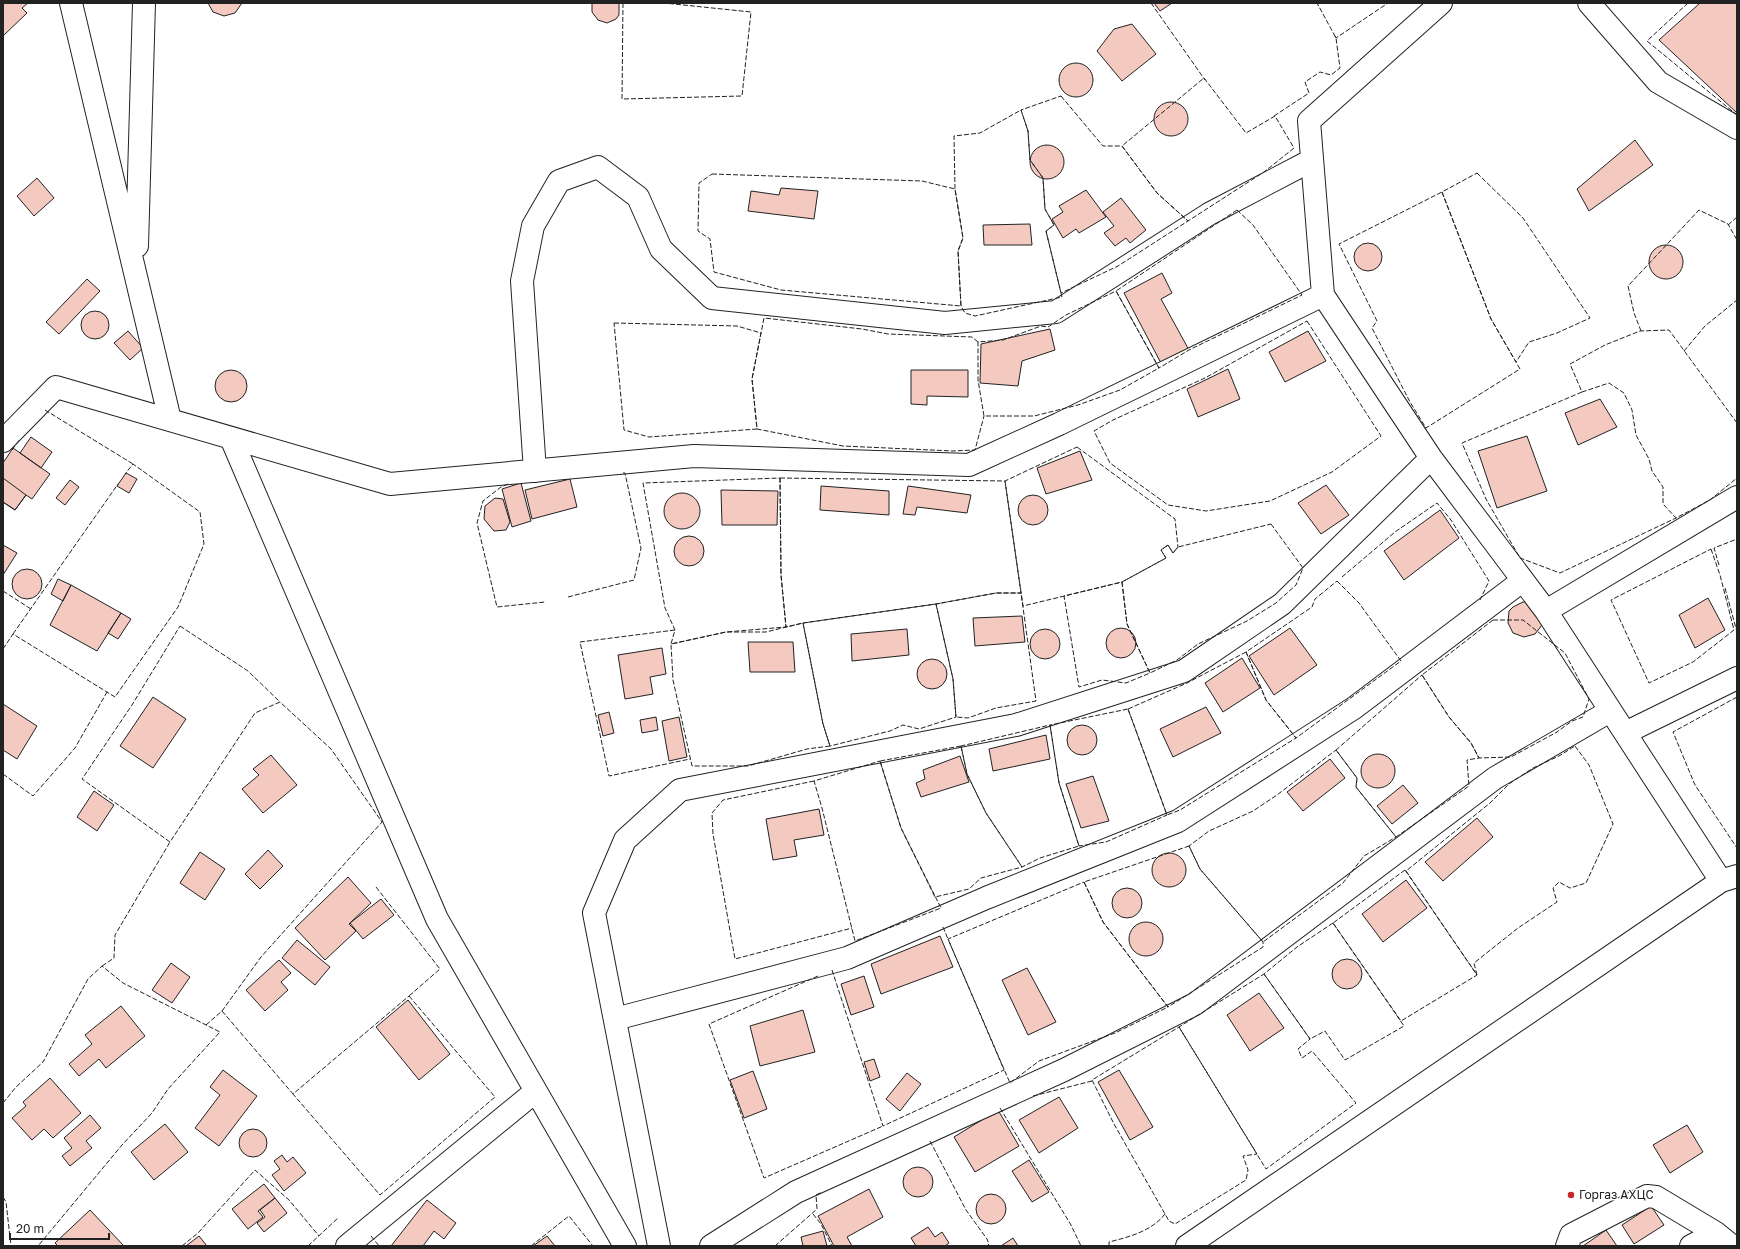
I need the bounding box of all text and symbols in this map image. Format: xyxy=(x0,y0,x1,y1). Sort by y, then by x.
place label: Горгаз АХЦС xyxy=(1579,1187,1654,1202)
marker: Горгаз АХЦС xyxy=(1566,1190,1576,1200)
scale bar xyxy=(10,1215,109,1241)
text: 20 m xyxy=(16,1221,44,1236)

